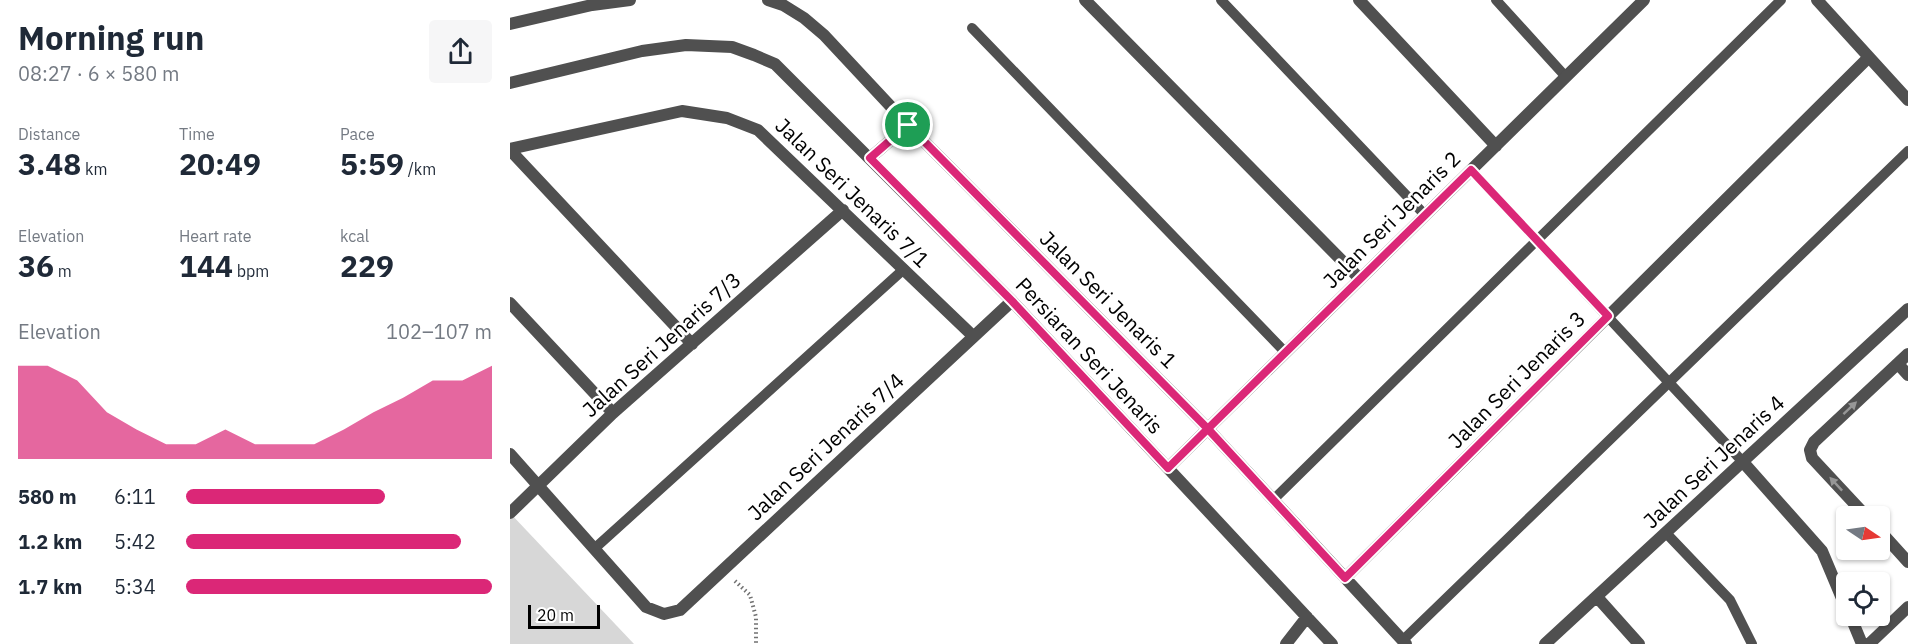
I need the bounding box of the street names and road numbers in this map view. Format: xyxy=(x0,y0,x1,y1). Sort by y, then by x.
street label: Jalan Seri Jenaris 7/1 xyxy=(770,111,936,273)
street label: Jalan Seri Jenaris 2 xyxy=(1317,145,1466,294)
street label: Jalan Seri Jenaris 1 xyxy=(1034,225,1183,374)
street label: Jalan Seri Jenaris 7/3 xyxy=(576,266,747,423)
street label: Persiaran Seri Jenaris xyxy=(1010,271,1170,440)
street label: Jalan Seri Jenaris 3 xyxy=(1442,305,1591,454)
street label: Jalan Seri Jenaris 7/4 xyxy=(741,366,910,526)
street label: Jalan Seri Jenaris 4 xyxy=(1637,388,1790,534)

